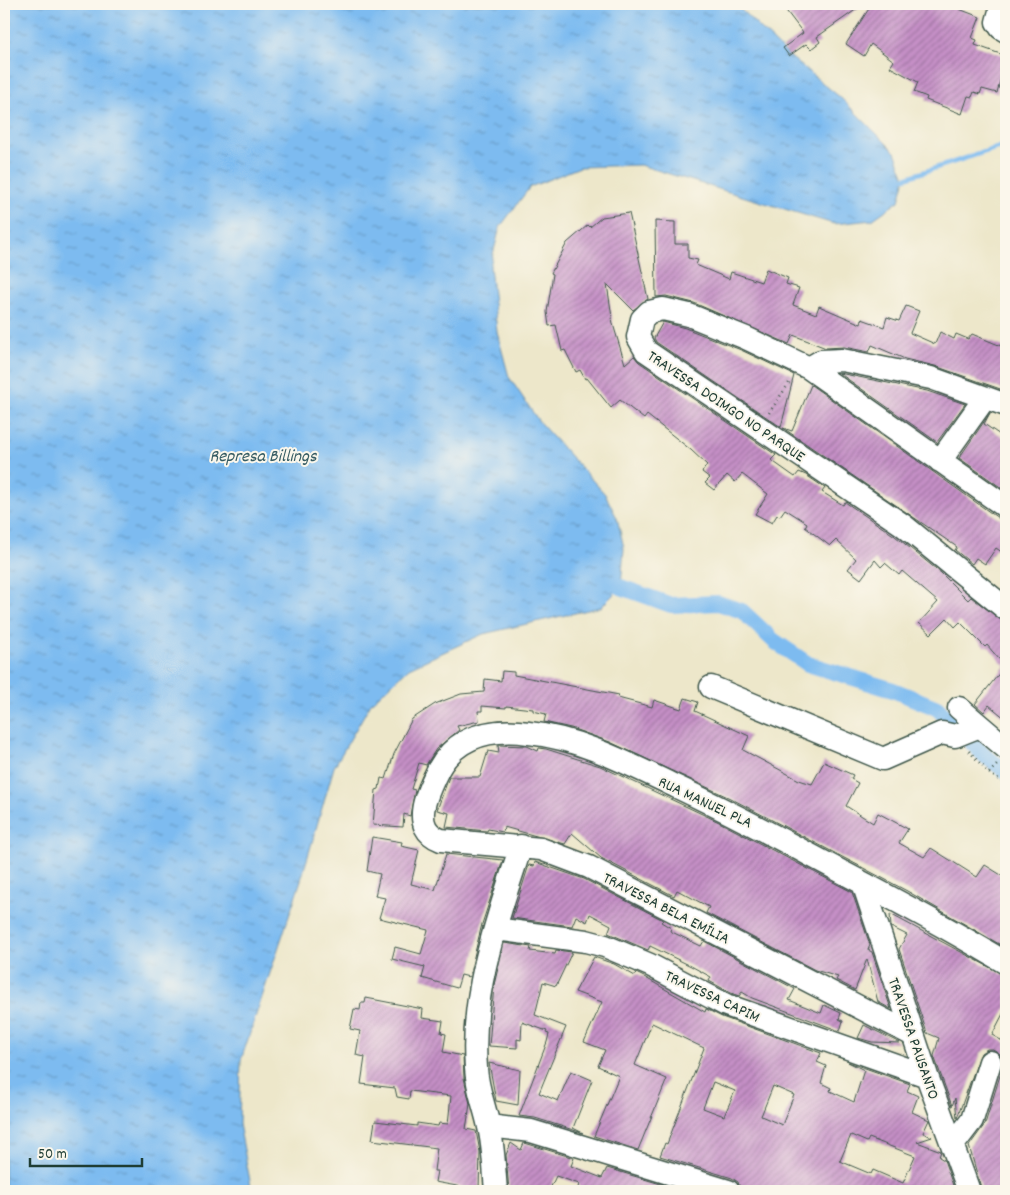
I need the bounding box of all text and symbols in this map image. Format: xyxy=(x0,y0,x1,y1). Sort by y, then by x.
street label: TRAVESSA DOIMGO NO PARQUE xyxy=(642,346,810,469)
water label: Represa Billings xyxy=(209,445,317,470)
street label: RUA MANUEL PLA xyxy=(654,771,756,835)
street label: TRAVESSA BELA EMÍLIA xyxy=(598,867,733,951)
street label: TRAVESSA CAPIM xyxy=(661,965,763,1029)
street label: TRAVESSA PAUSANTO xyxy=(881,975,944,1103)
scale bar xyxy=(30,1135,142,1167)
text: 50 m xyxy=(38,1144,67,1166)

